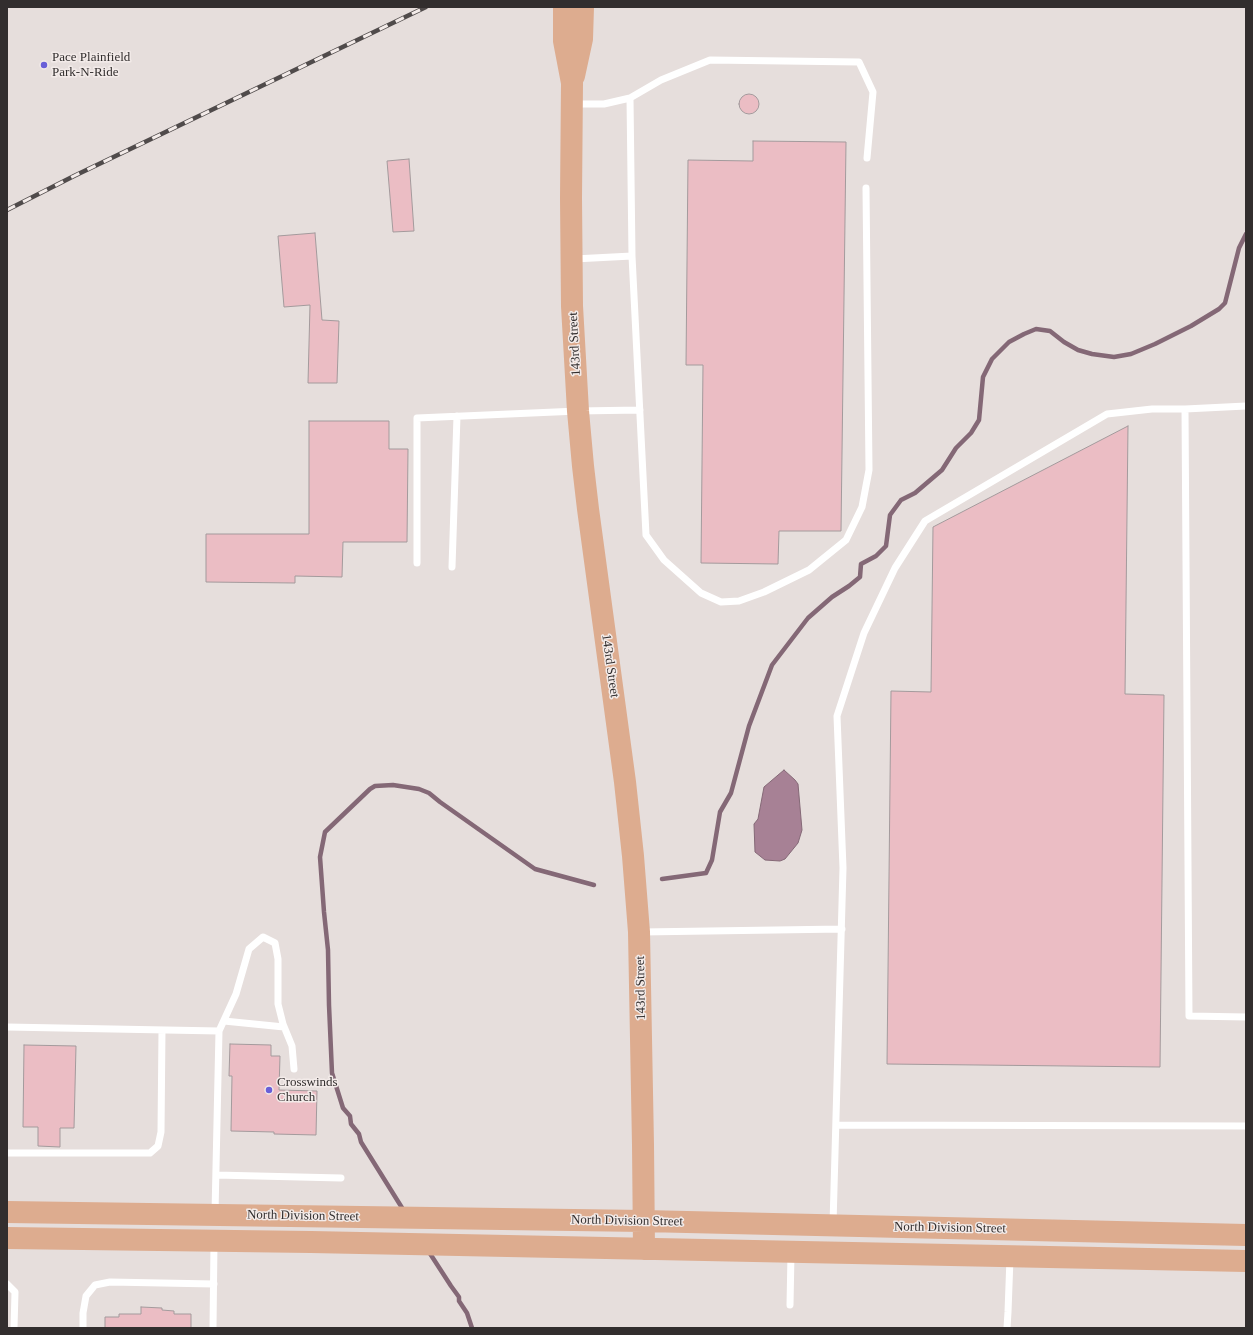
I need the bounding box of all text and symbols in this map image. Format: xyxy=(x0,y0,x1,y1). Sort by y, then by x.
place label: Pace Plainfield Park-N-Ride xyxy=(52,50,130,81)
marker: Pace Plainfield Park-N-Ride xyxy=(39,60,49,70)
street label: 143rd Street xyxy=(566,312,584,376)
street label: 143rd Street xyxy=(598,633,622,699)
street label: 143rd Street xyxy=(633,956,649,1020)
place label: Crosswinds Church xyxy=(277,1075,338,1106)
marker: Crosswinds Church xyxy=(264,1085,274,1095)
street label: North Division Street xyxy=(247,1207,359,1225)
street label: North Division Street xyxy=(571,1212,683,1230)
street label: North Division Street xyxy=(894,1219,1006,1237)

